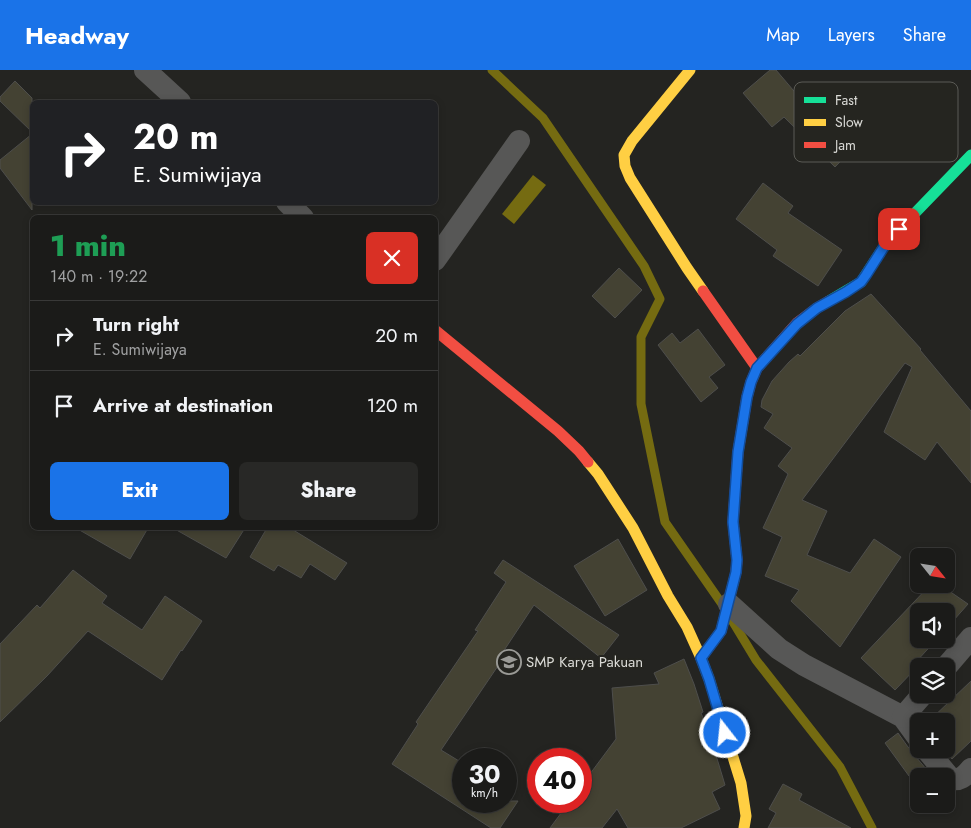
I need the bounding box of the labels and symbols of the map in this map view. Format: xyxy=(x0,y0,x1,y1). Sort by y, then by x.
legend xyxy=(794,82,958,162)
text: Fast xyxy=(835,90,858,110)
text: Slow xyxy=(835,112,863,132)
text: Jam xyxy=(833,135,856,155)
pin xyxy=(878,208,920,250)
north arrow xyxy=(910,548,955,592)
school or university icon: SMP Karya Pakuan xyxy=(496,649,522,675)
place label: SMP Karya Pakuan xyxy=(526,651,643,673)
position arrow xyxy=(698,706,750,758)
speed limit sign: 40 xyxy=(527,748,592,813)

